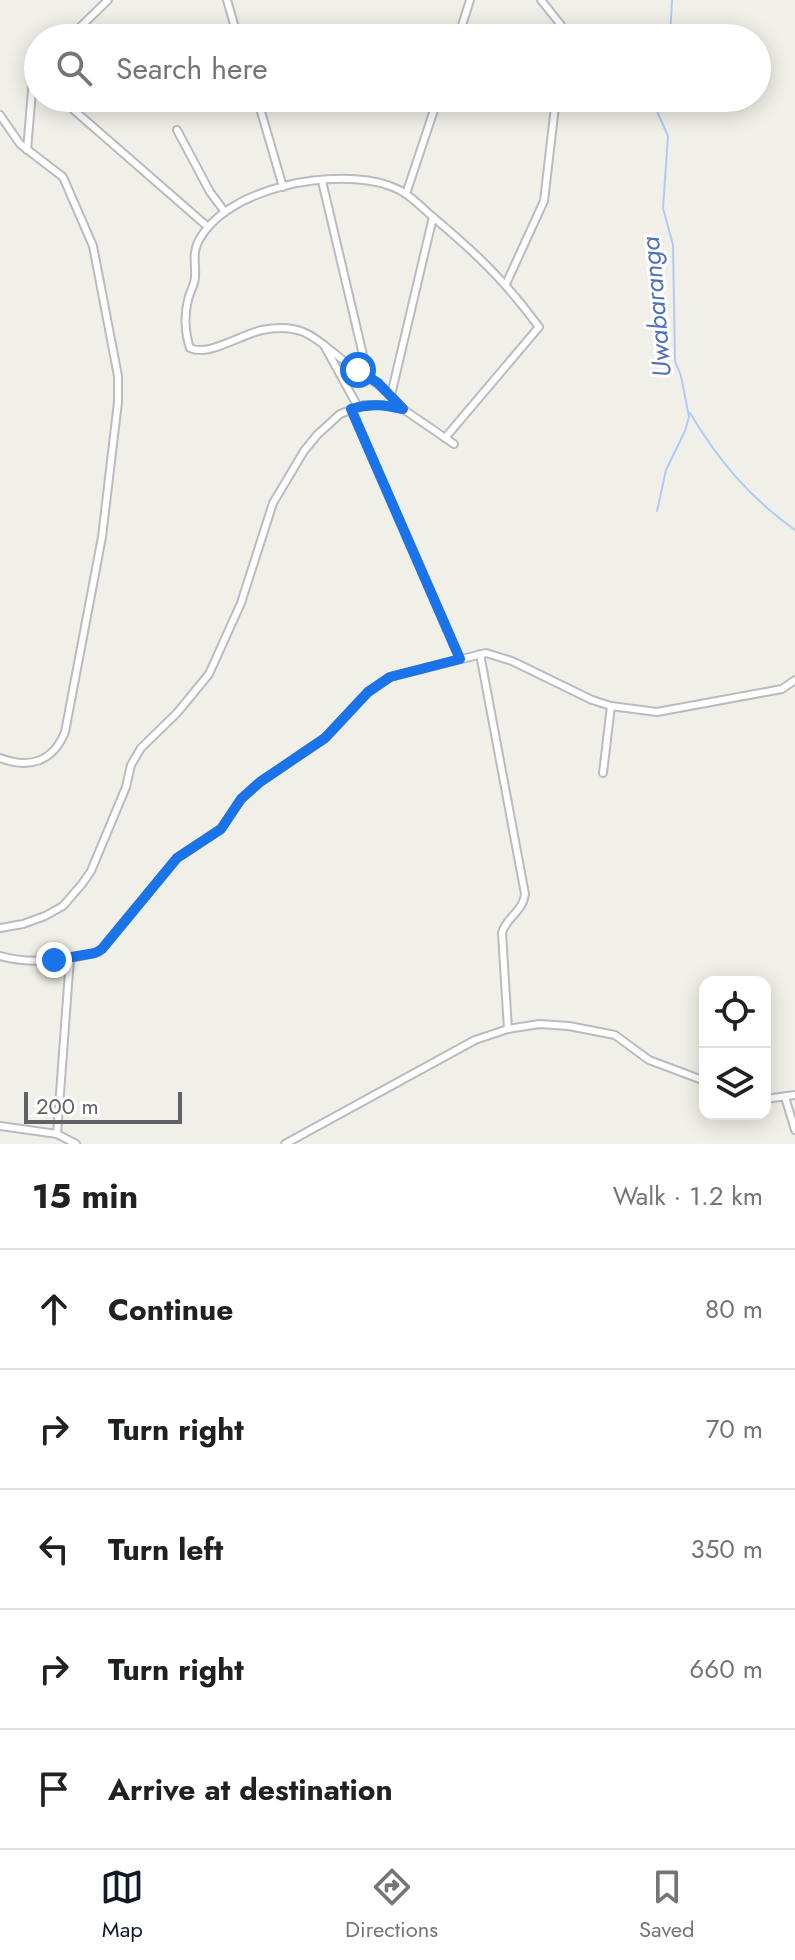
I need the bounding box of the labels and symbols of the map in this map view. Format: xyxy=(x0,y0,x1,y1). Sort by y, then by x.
water label: Uwabaranga xyxy=(631,234,681,379)
route start xyxy=(340,352,376,388)
route end xyxy=(36,942,72,978)
scale bar xyxy=(24,1088,182,1124)

